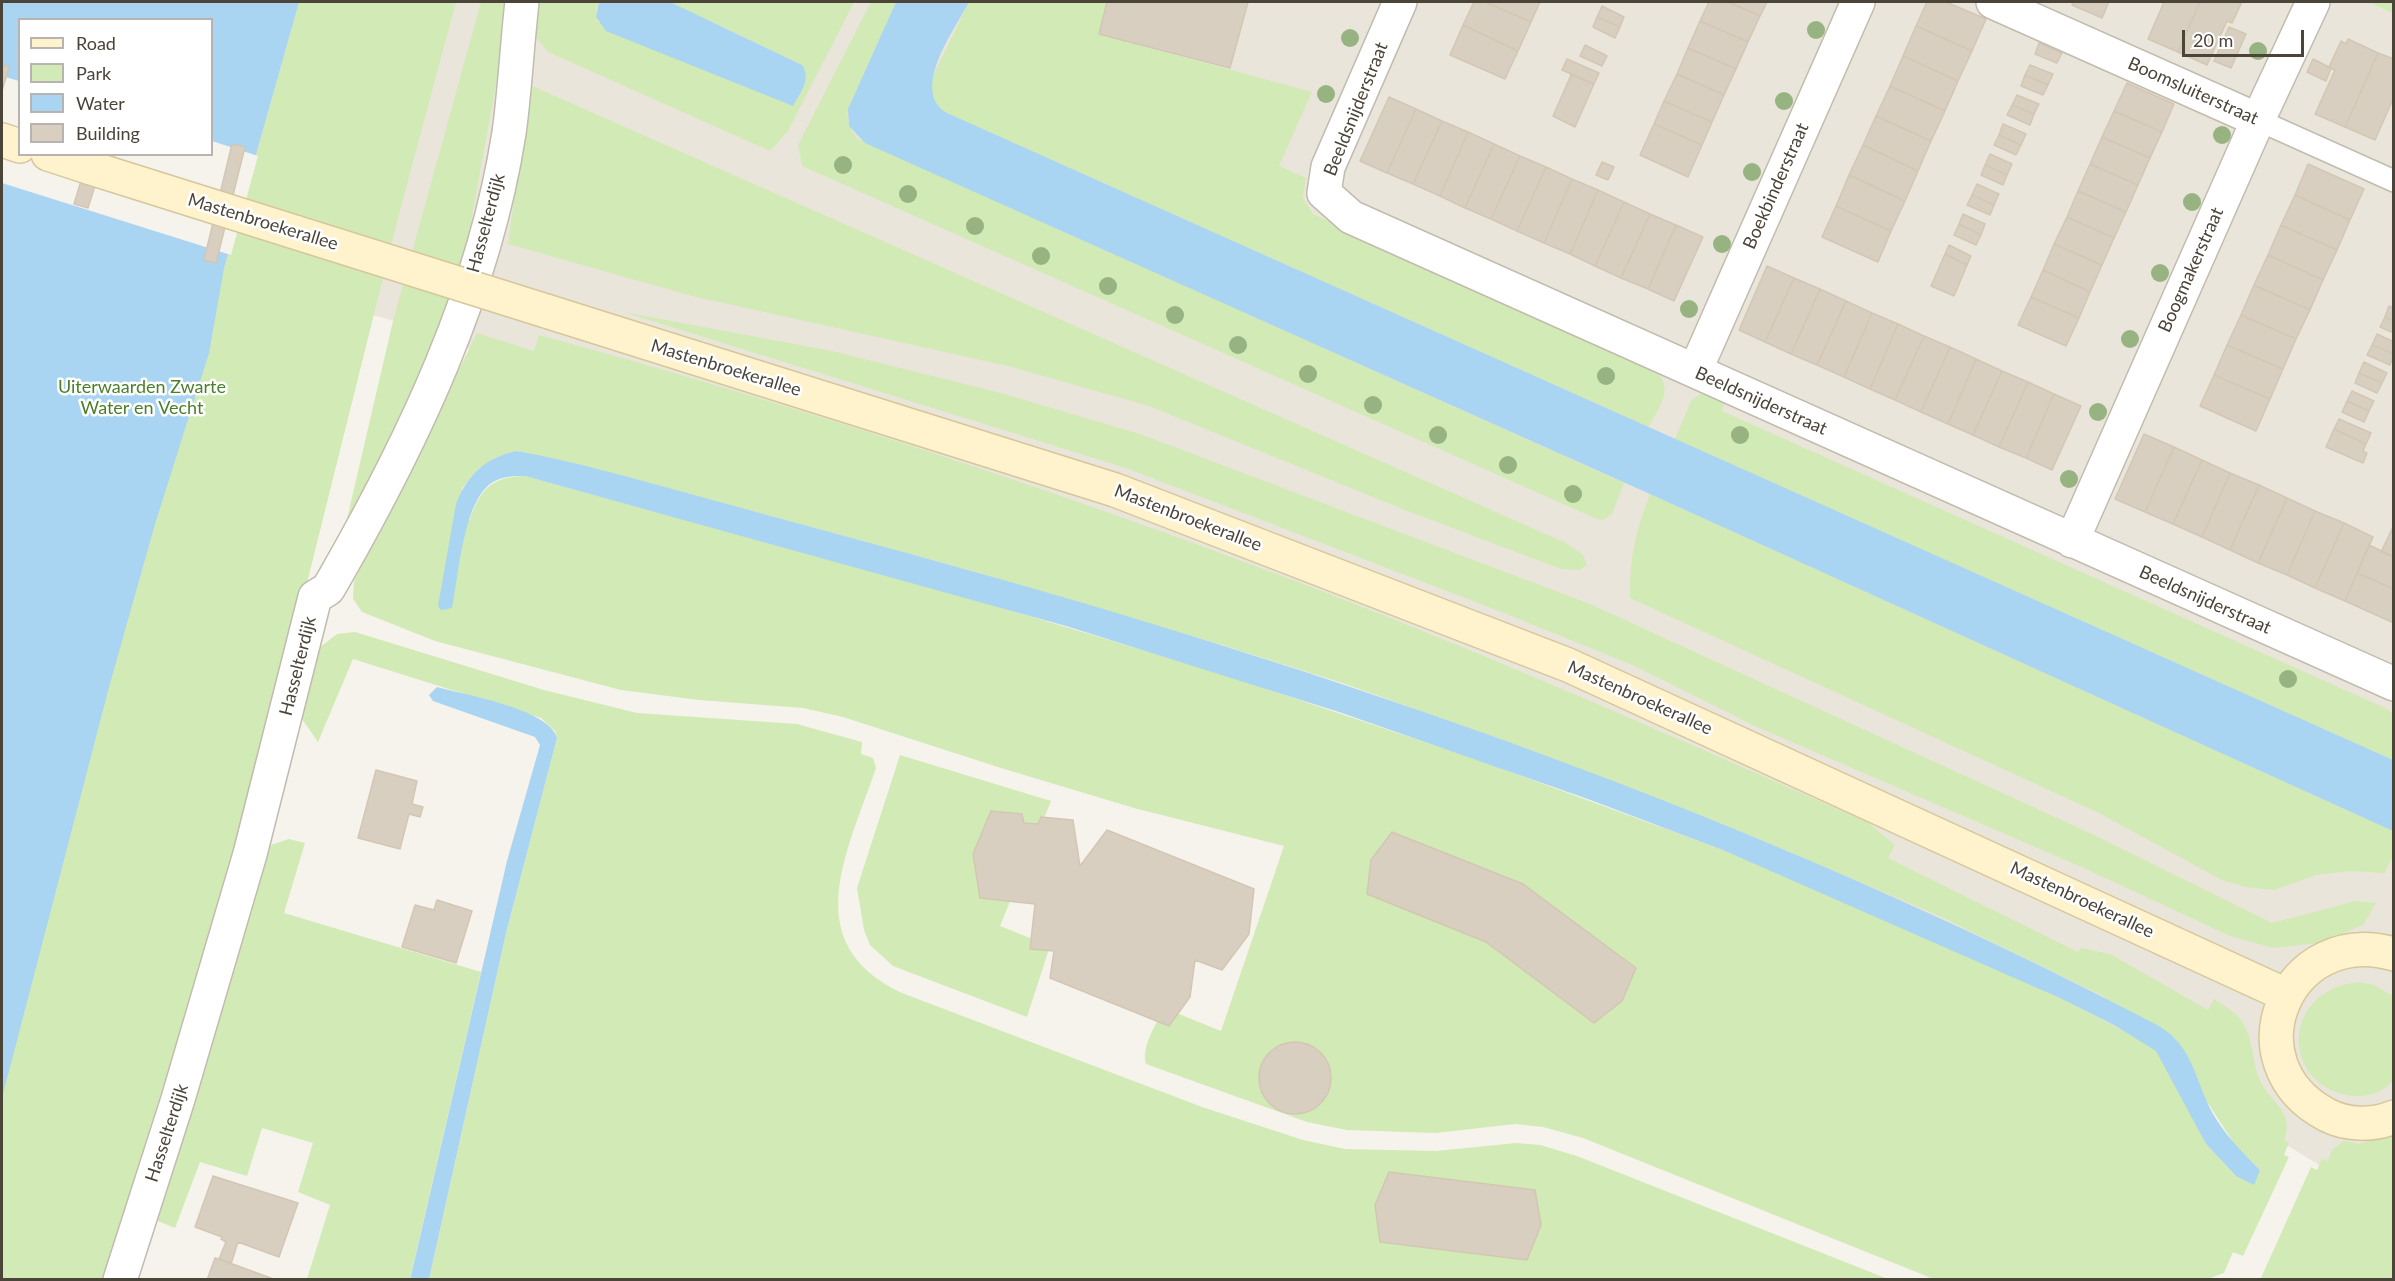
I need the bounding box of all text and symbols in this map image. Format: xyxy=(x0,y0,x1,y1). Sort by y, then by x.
legend xyxy=(18,18,213,156)
scale bar xyxy=(2185,18,2306,56)
text: 20 m xyxy=(2193,29,2233,51)
text: Road xyxy=(76,32,116,54)
street label: Beeldsnijderstraat xyxy=(1319,39,1393,179)
street label: Boomsluiterstraat xyxy=(2124,53,2262,129)
text: Park xyxy=(76,62,111,84)
text: Water xyxy=(76,92,125,114)
street label: Boekbinderstraat xyxy=(1739,120,1813,252)
text: Building xyxy=(76,122,140,144)
street label: Hasselterdijk xyxy=(462,171,510,275)
street label: Mastenbroekerallee xyxy=(185,189,341,255)
street label: Boogmakerstraat xyxy=(2154,204,2228,336)
street label: Mastenbroekerallee xyxy=(648,335,804,401)
street label: Beeldsnijderstraat xyxy=(1692,362,1830,440)
park label: Uiterwaarden Zwarte Water en Vecht xyxy=(58,376,226,418)
street label: Mastenbroekerallee xyxy=(1111,480,1265,556)
street label: Beeldsnijderstraat xyxy=(2136,561,2274,639)
street label: Hasselterdijk xyxy=(275,614,321,718)
street label: Mastenbroekerallee xyxy=(1564,656,1716,740)
street label: Mastenbroekerallee xyxy=(2007,857,2157,943)
street label: Hasselterdijk xyxy=(141,1081,193,1185)

